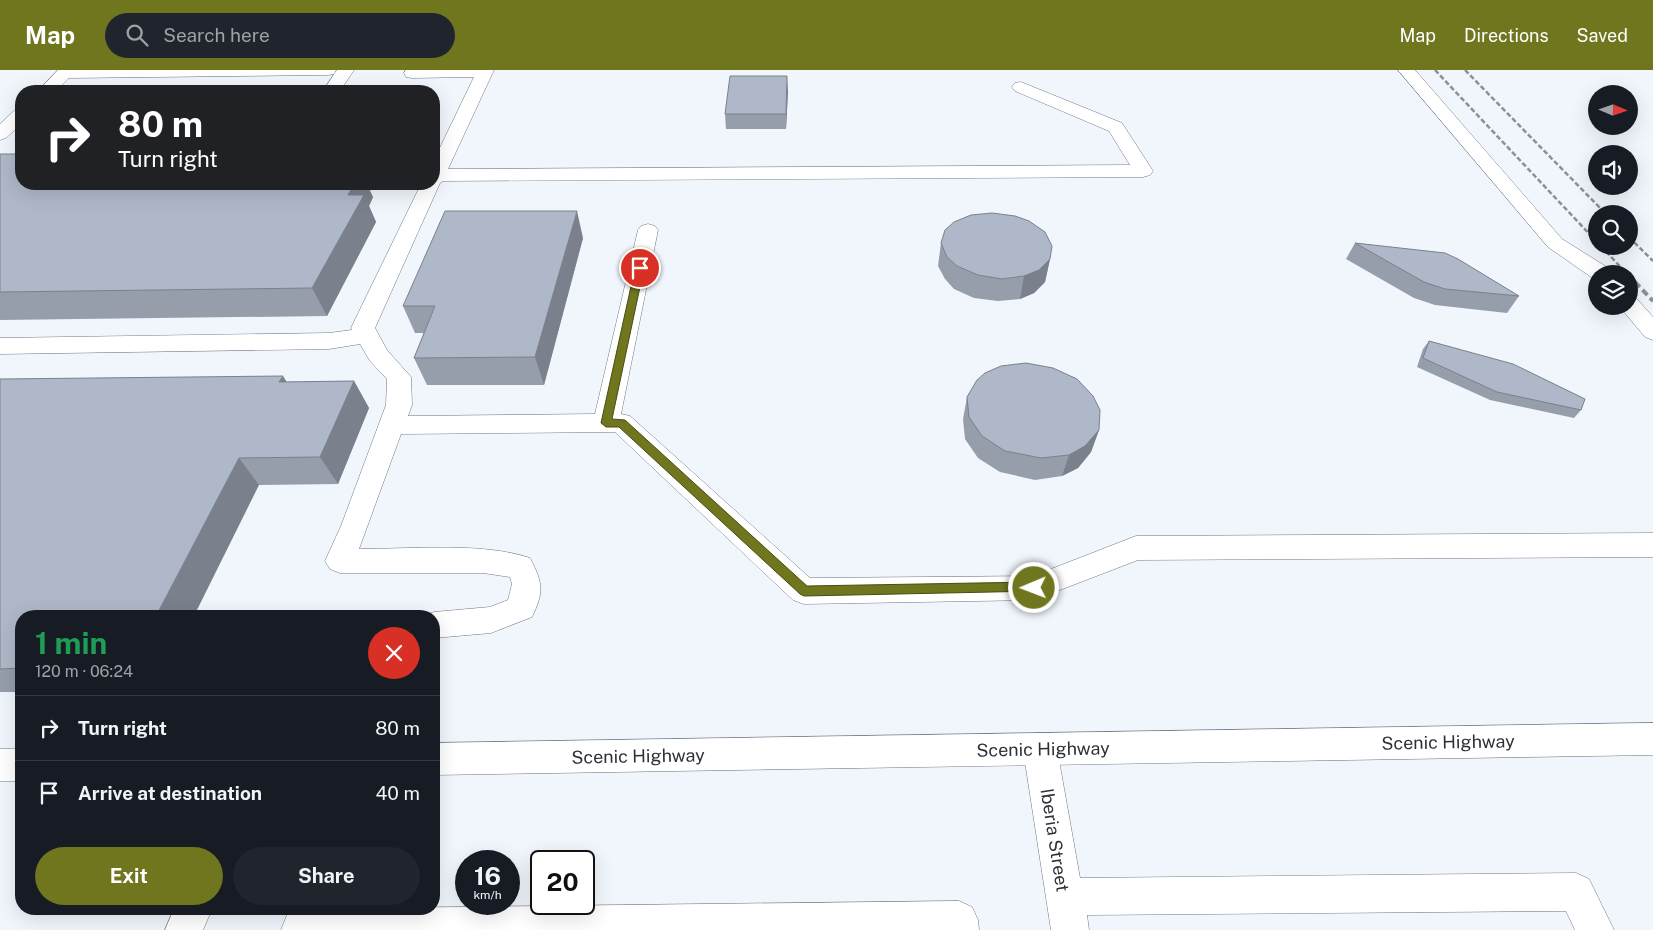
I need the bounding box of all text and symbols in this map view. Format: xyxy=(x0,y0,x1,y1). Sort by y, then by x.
search box xyxy=(105,13,455,58)
text: Map xyxy=(25,21,75,49)
icon: search xyxy=(123,21,151,49)
text: Search here xyxy=(163,24,270,46)
text: Map xyxy=(1399,25,1436,46)
text: Directions xyxy=(1464,25,1549,46)
text: Saved xyxy=(1577,25,1628,46)
north arrow xyxy=(1588,85,1638,135)
map controls xyxy=(1588,85,1638,315)
text: 80 m xyxy=(118,104,203,145)
icon: right xyxy=(35,105,100,170)
button: sound xyxy=(1588,145,1638,195)
text: Turn right xyxy=(118,146,218,172)
button: search xyxy=(1588,205,1638,255)
pin xyxy=(619,247,661,289)
icon: arrive xyxy=(626,254,654,282)
button: layers xyxy=(1588,265,1638,315)
position arrow xyxy=(1007,561,1059,613)
text: 1 min xyxy=(35,625,107,661)
button: close xyxy=(368,627,420,679)
text: 120 m · 06:24 xyxy=(35,662,133,681)
icon: right xyxy=(35,714,63,742)
text: Turn right xyxy=(78,717,167,739)
text: 80 m xyxy=(375,717,420,739)
street label: Scenic Highway xyxy=(1381,730,1515,754)
street label: Scenic Highway xyxy=(976,737,1110,761)
street label: Scenic Highway xyxy=(571,744,705,768)
icon: arrive xyxy=(35,779,63,807)
text: Arrive at destination xyxy=(78,782,262,804)
text: 40 m xyxy=(375,782,420,804)
street label: Iberia Street xyxy=(1036,787,1074,893)
button: Exit xyxy=(35,847,223,905)
button: Share xyxy=(233,847,420,905)
speed limit sign: 20 xyxy=(530,850,595,915)
text: 16 xyxy=(474,861,501,891)
text: km/h xyxy=(473,888,502,902)

